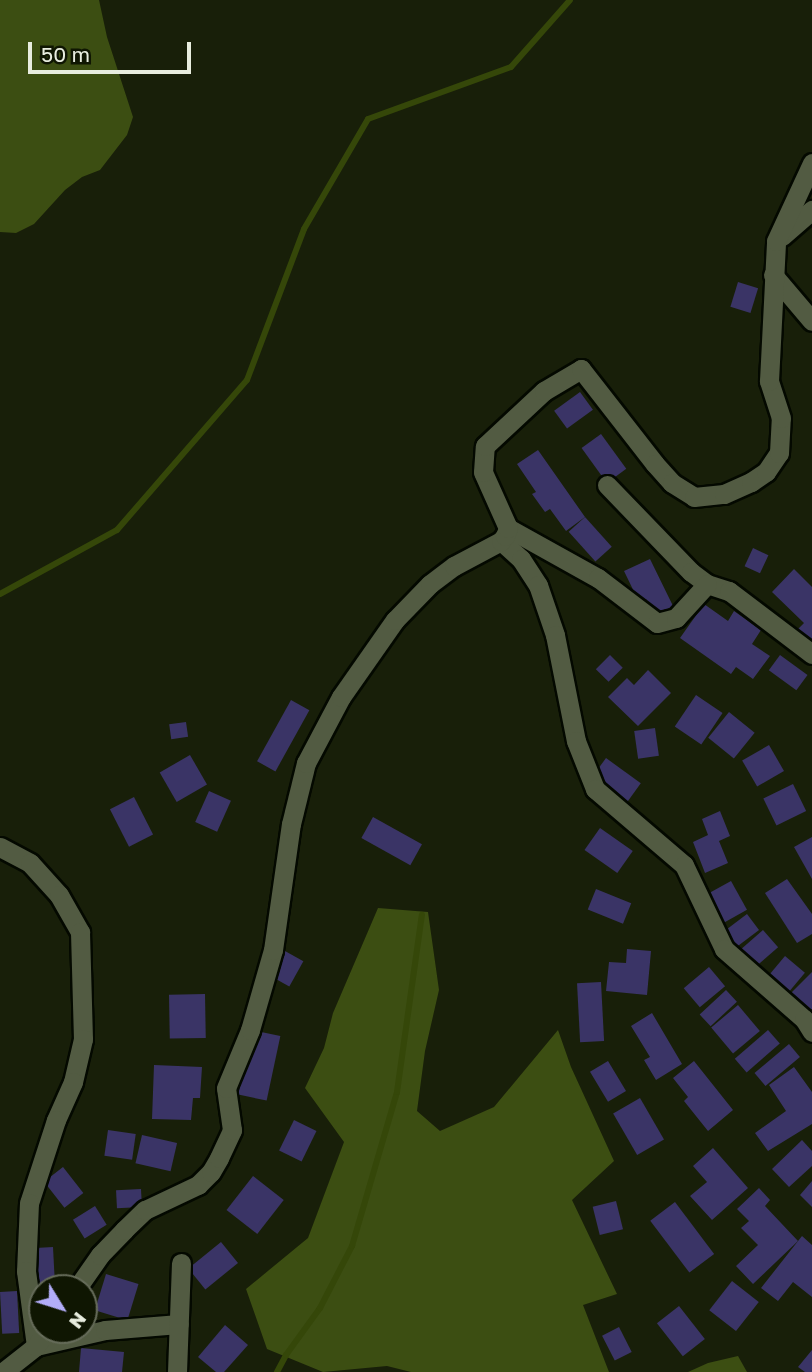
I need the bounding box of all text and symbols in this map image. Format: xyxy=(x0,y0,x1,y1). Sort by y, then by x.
scale bar xyxy=(32,28,194,72)
text: 50 m xyxy=(41,41,90,67)
north arrow xyxy=(28,1274,98,1344)
text: N xyxy=(65,1308,92,1334)

